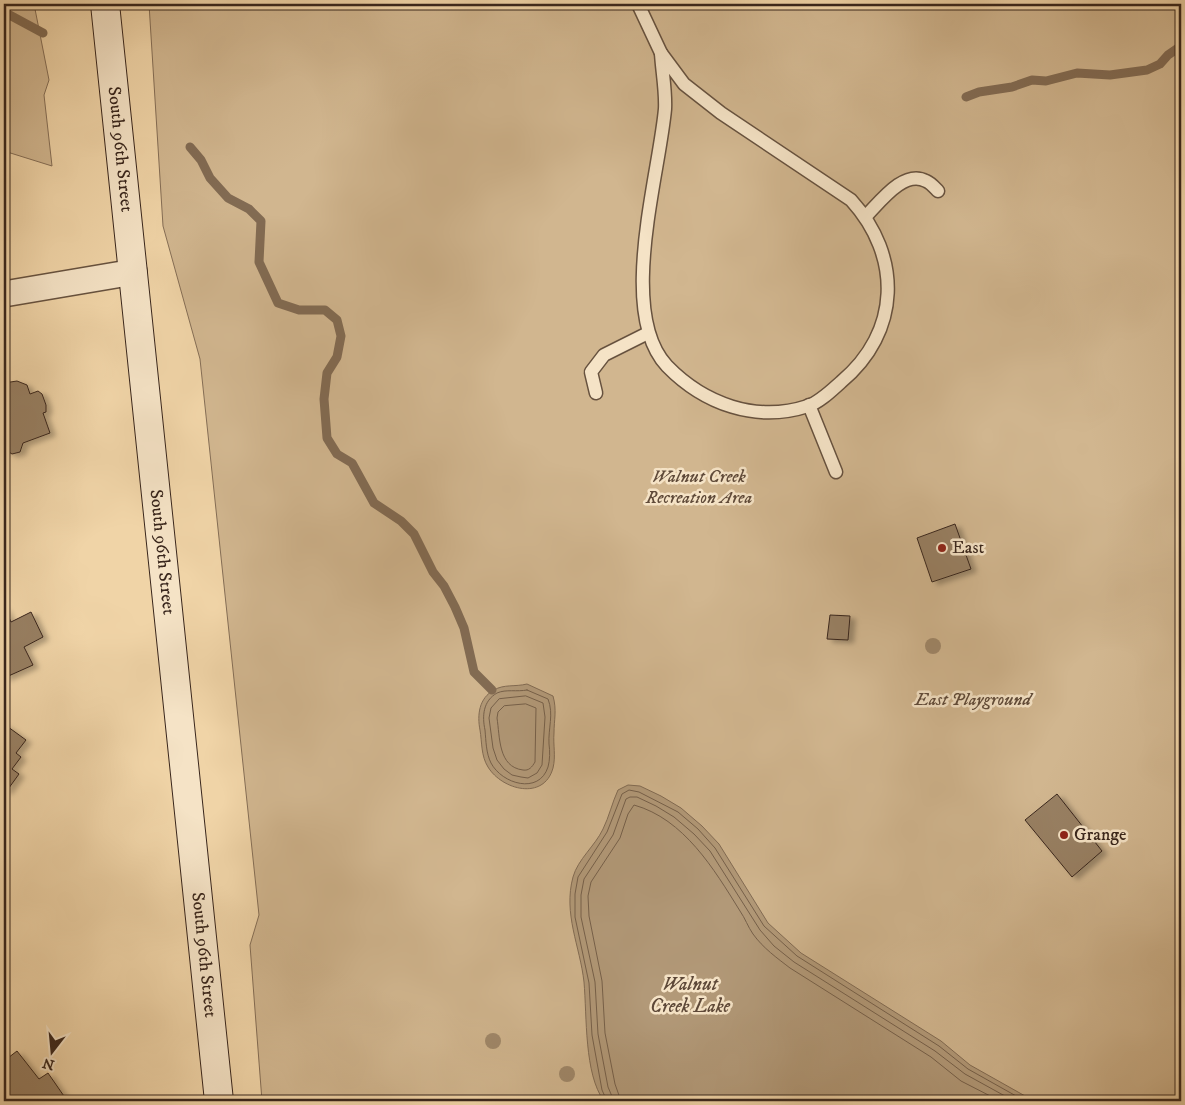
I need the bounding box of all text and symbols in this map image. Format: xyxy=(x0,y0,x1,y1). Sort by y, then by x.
street label: South 96th Street xyxy=(103,85,138,213)
park label: Walnut Creek Recreation Area xyxy=(645,466,752,509)
street label: South 96th Street xyxy=(144,488,179,616)
place label: East xyxy=(952,537,984,559)
marker: East xyxy=(936,542,948,554)
park label: East Playground xyxy=(914,689,1033,711)
place label: Grange xyxy=(1074,824,1127,846)
marker: Grange xyxy=(1058,829,1070,841)
street label: South 96th Street xyxy=(186,891,221,1019)
water label: Walnut Creek Lake xyxy=(650,973,731,1018)
north arrow xyxy=(28,1028,78,1078)
text: N xyxy=(40,1053,57,1074)

